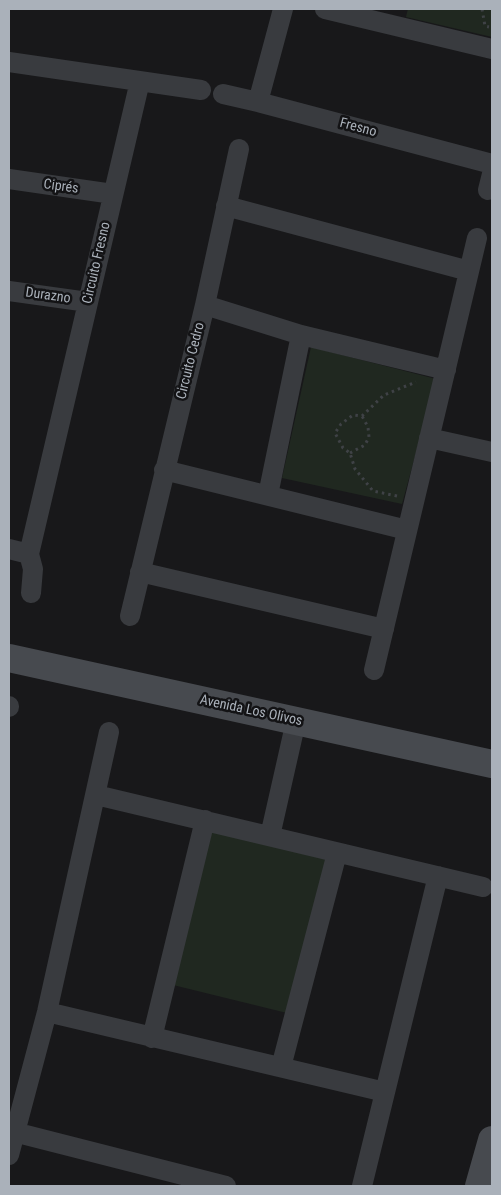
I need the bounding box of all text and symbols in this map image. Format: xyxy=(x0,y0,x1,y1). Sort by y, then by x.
street label: Fresno xyxy=(338,115,378,141)
street label: Ciprés xyxy=(42,176,80,198)
street label: Circuito Fresno xyxy=(79,220,115,306)
street label: Durazno xyxy=(24,285,72,307)
street label: Circuito Cedro xyxy=(173,321,209,401)
street label: Avenida Los Olivos xyxy=(198,692,304,730)

